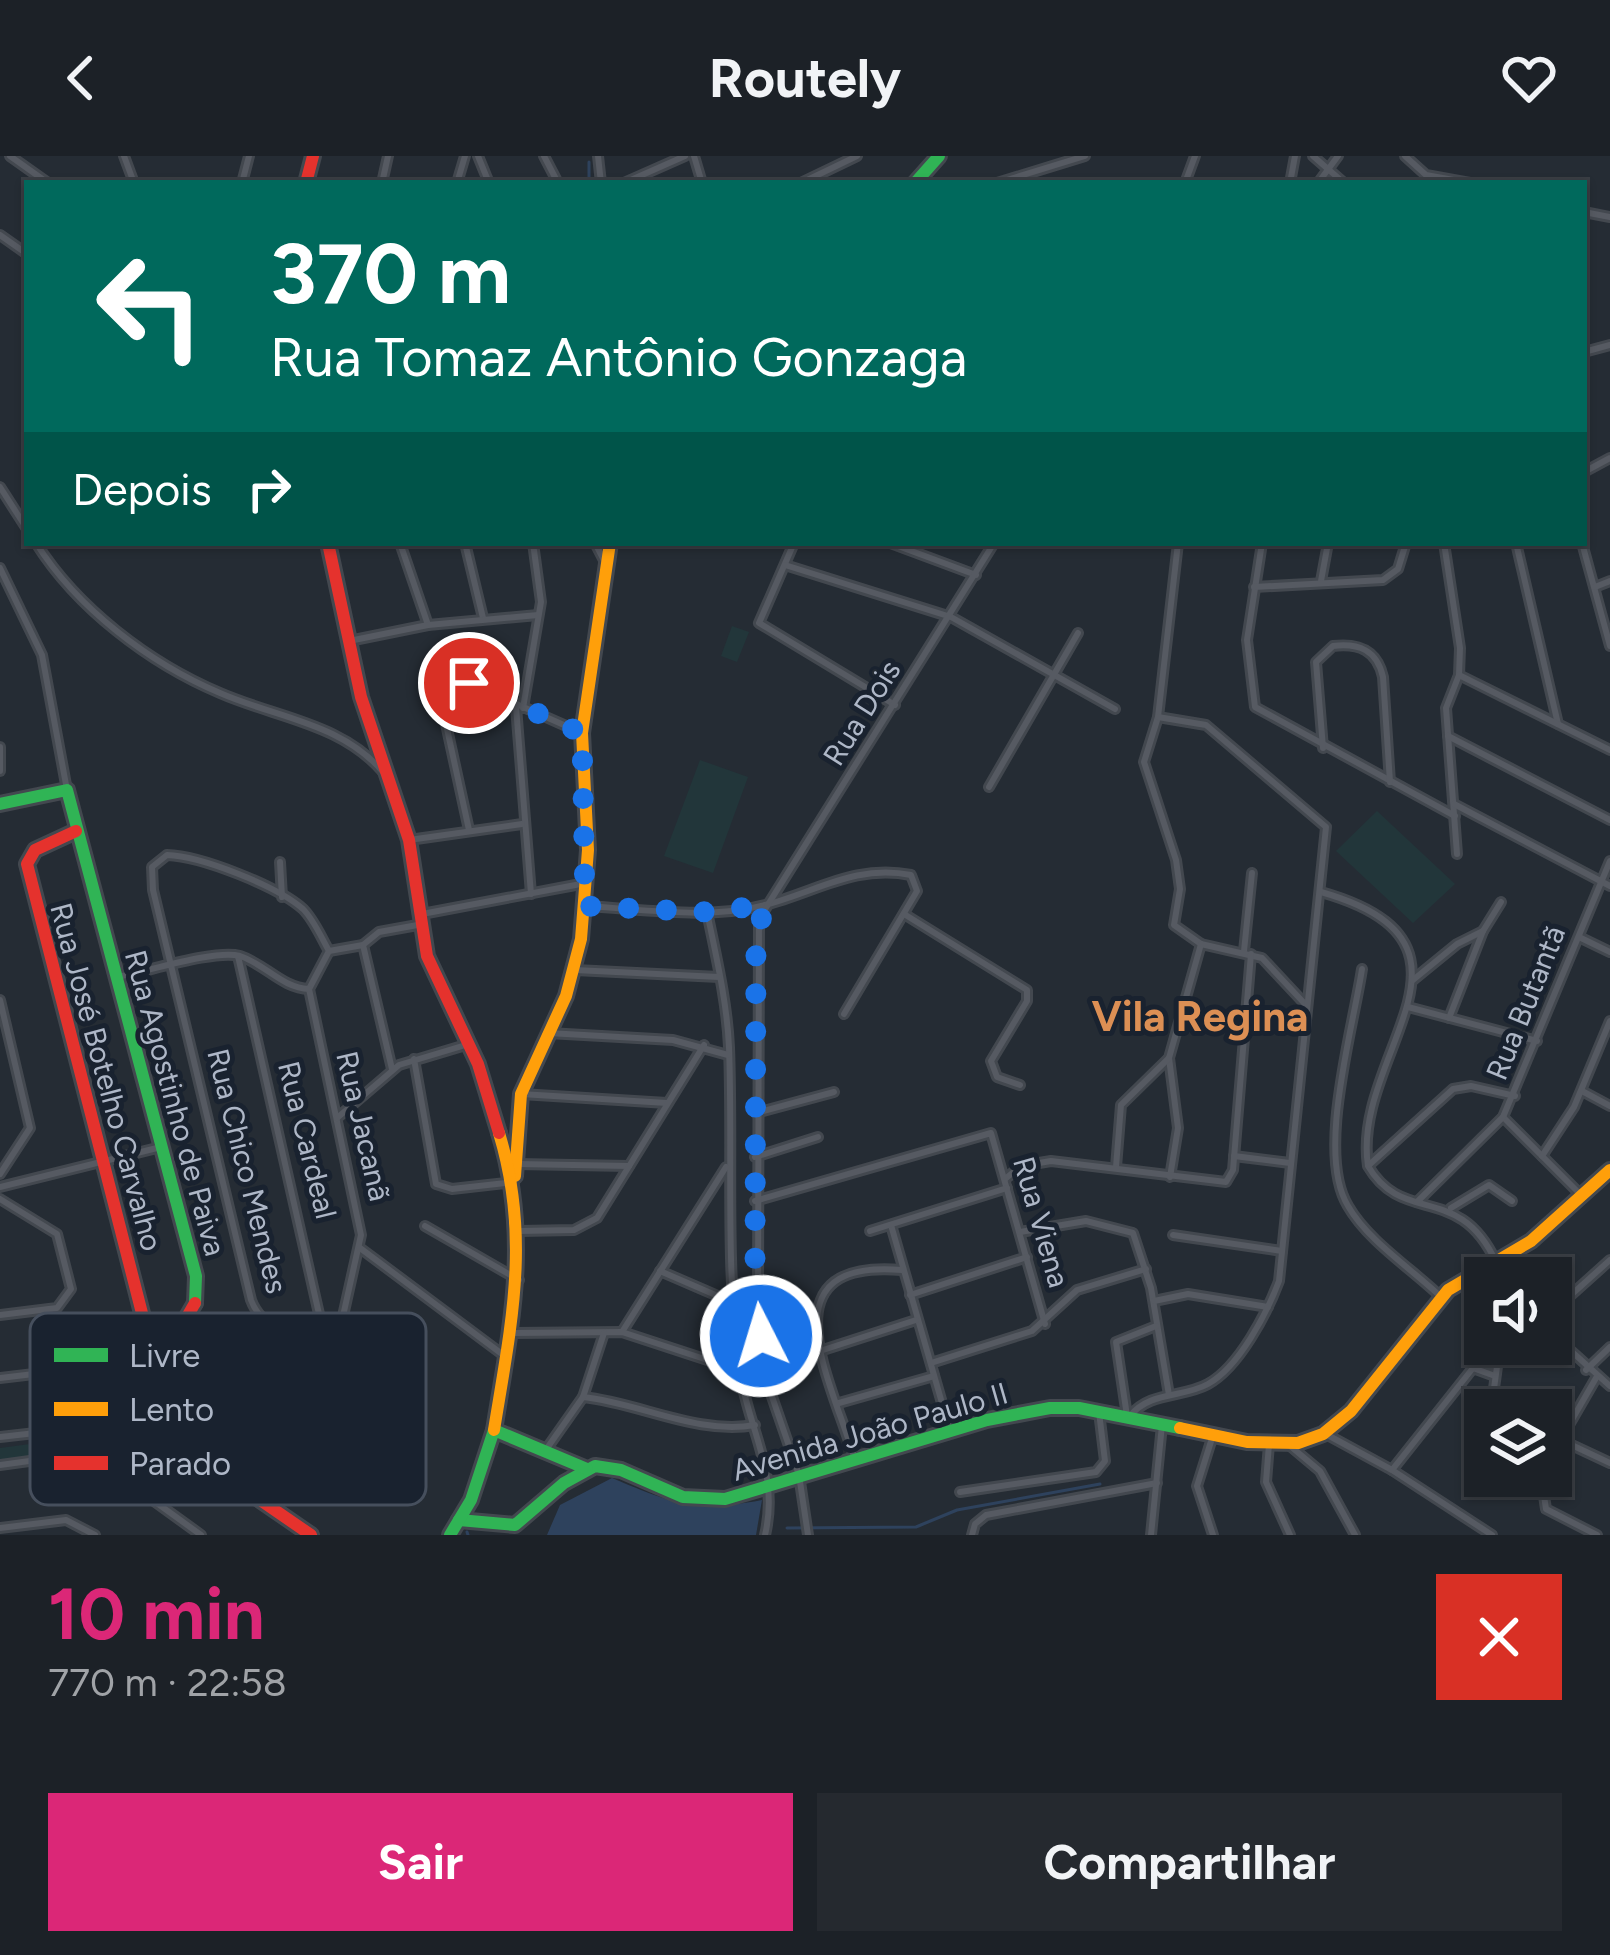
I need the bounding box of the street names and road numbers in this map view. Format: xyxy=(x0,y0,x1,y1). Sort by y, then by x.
street label: Rua Dois xyxy=(815,653,908,772)
street label: Rua José Botelho Carvalho xyxy=(42,899,171,1255)
street label: Rua Butantã xyxy=(1478,920,1573,1085)
street label: Rua Agostinho de Paiva xyxy=(117,946,234,1260)
street label: Rua Chico Mendes xyxy=(199,1045,296,1297)
street label: Rua Jacanã xyxy=(328,1047,399,1204)
street label: Rua Cardeal xyxy=(270,1057,345,1223)
street label: Rua Viena xyxy=(1005,1152,1078,1292)
street label: Avenida João Paulo II xyxy=(728,1374,1012,1489)

